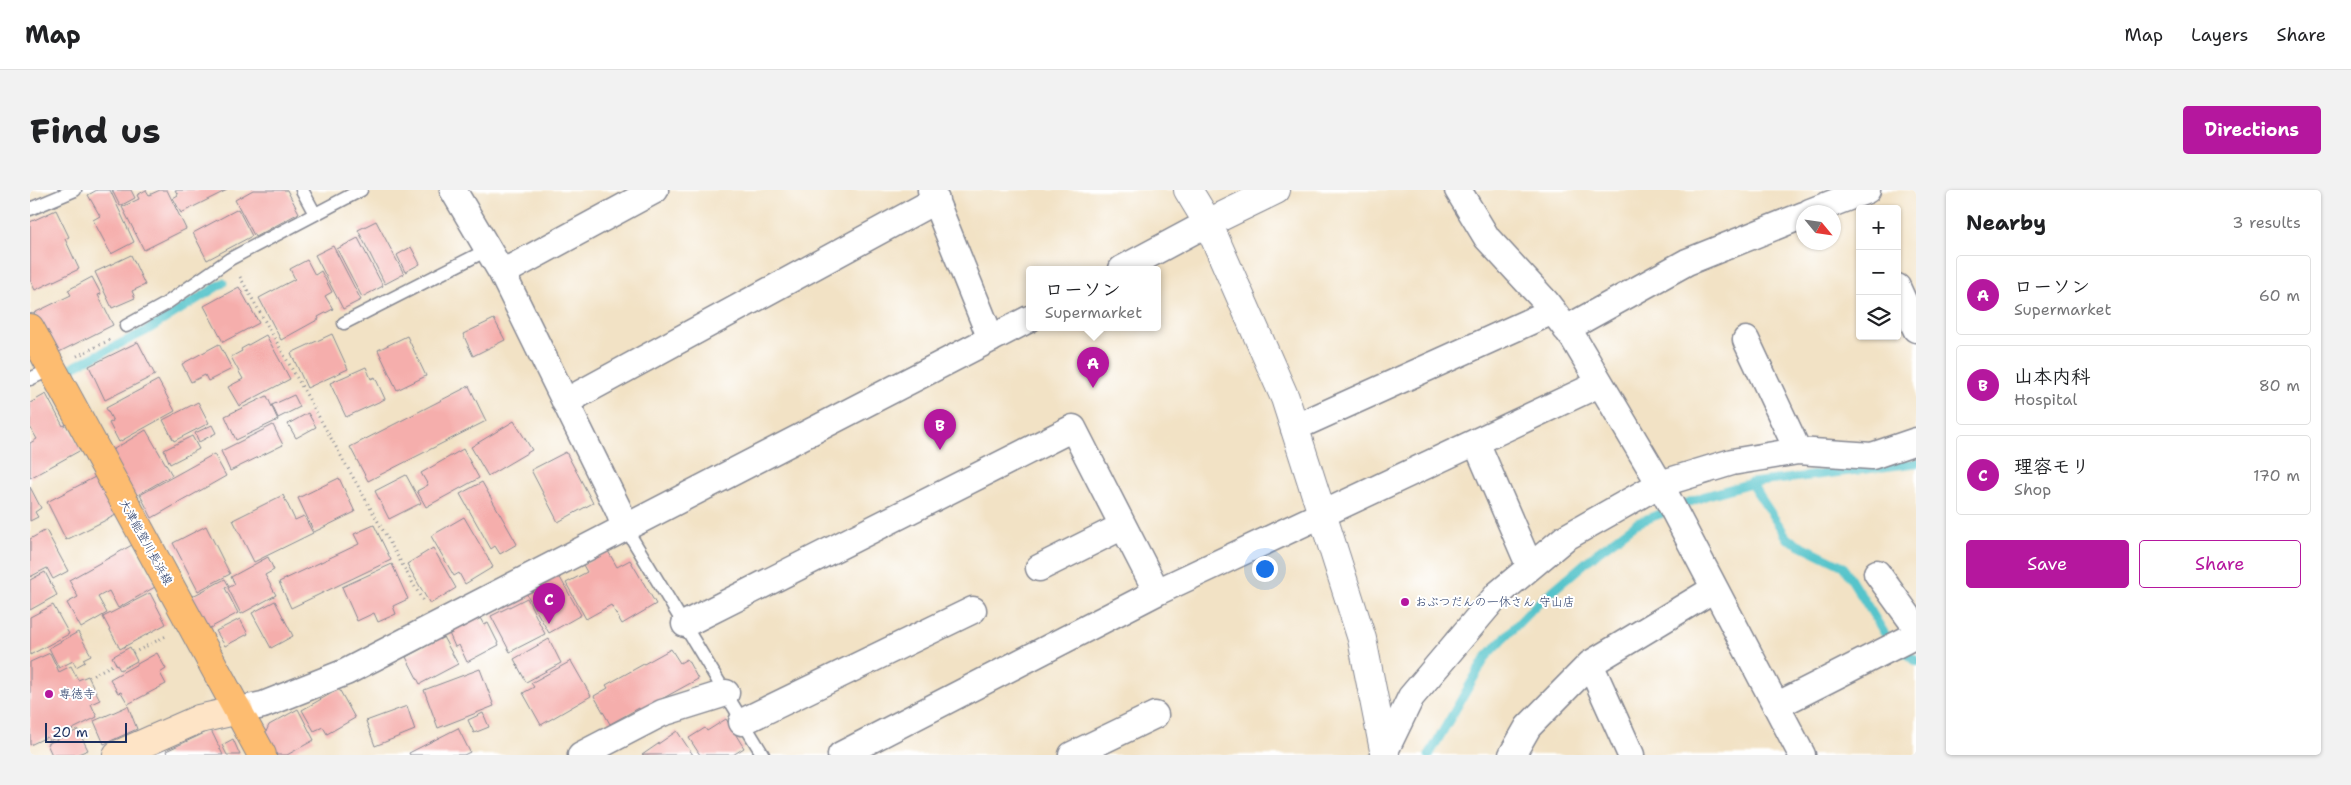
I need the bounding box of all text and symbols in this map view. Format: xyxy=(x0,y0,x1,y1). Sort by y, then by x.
text: Map xyxy=(25,19,81,51)
text: Map xyxy=(2125,23,2163,47)
text: Layers xyxy=(2191,23,2248,47)
text: Share xyxy=(2276,23,2326,47)
button: Directions xyxy=(2183,106,2321,154)
text: Find us xyxy=(30,107,161,154)
north arrow xyxy=(1796,205,1841,250)
map controls xyxy=(1856,205,1901,340)
button: + xyxy=(1856,205,1901,250)
text: Nearby xyxy=(1966,209,2046,237)
text: 3 results xyxy=(2232,212,2301,233)
button: − xyxy=(1856,250,1901,295)
popup xyxy=(1026,266,1161,331)
text: ローソン xyxy=(2014,274,2090,299)
text: ローソン xyxy=(1045,277,1121,302)
text: A xyxy=(1977,285,1989,306)
text: 60 m xyxy=(2259,285,2300,306)
button: layers xyxy=(1856,295,1901,340)
text: Supermarket xyxy=(2014,299,2111,320)
text: Supermarket xyxy=(1045,302,1142,323)
pin: A xyxy=(1077,347,1109,388)
text: 山本内科 xyxy=(2014,364,2090,389)
text: B xyxy=(1978,375,1988,396)
text: 80 m xyxy=(2259,375,2300,396)
text: Hospital xyxy=(2014,389,2077,410)
pin: B xyxy=(924,409,956,450)
text: 理容モリ xyxy=(2014,454,2090,479)
text: C xyxy=(1978,465,1988,486)
text: 170 m xyxy=(2253,465,2300,486)
text: Shop xyxy=(2014,479,2051,500)
street label: 大津能登川長浜線 xyxy=(116,496,176,588)
button: Save xyxy=(1966,540,2129,588)
button: Share xyxy=(2139,540,2301,588)
your location xyxy=(1252,556,1278,582)
pin: C xyxy=(533,583,565,624)
place label: おぶつだんの一休さん 守山店 xyxy=(1415,594,1575,610)
marker: おぶつだんの一休さん 守山店 xyxy=(1399,596,1411,608)
place label: 専徳寺 xyxy=(59,686,95,702)
marker: 専徳寺 xyxy=(43,688,55,700)
scale bar xyxy=(45,720,128,743)
text: 20 m xyxy=(52,723,88,741)

